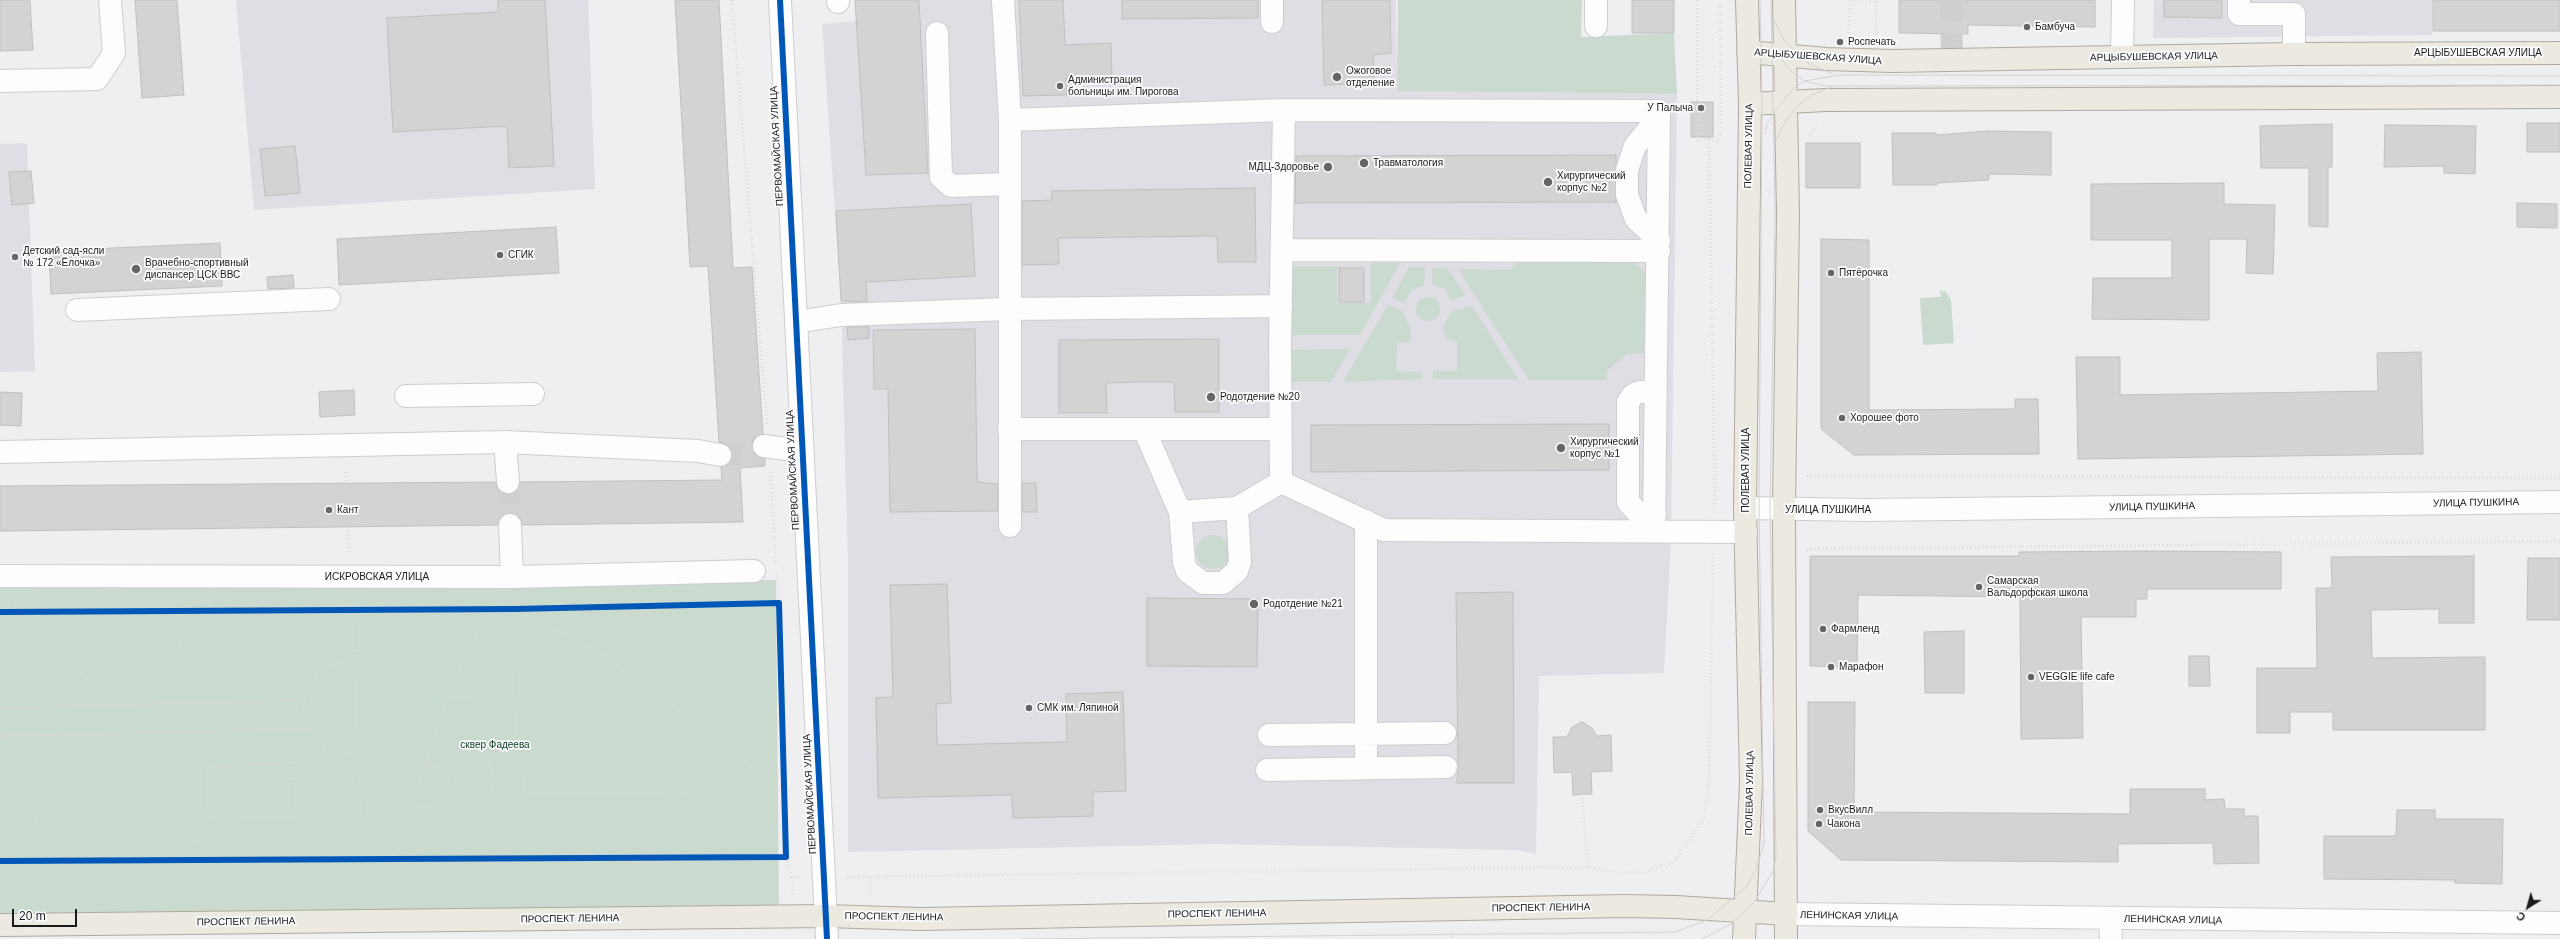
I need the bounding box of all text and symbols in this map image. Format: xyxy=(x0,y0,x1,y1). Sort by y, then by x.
place label: Бамбуча xyxy=(2035,21,2075,33)
marker: Бамбуча xyxy=(2022,22,2032,32)
place label: Роспечать xyxy=(1848,36,1896,48)
marker: Роспечать xyxy=(1835,37,1845,47)
street label: АРЦЫБУШЕВСКАЯ УЛИЦА xyxy=(1754,47,1882,67)
street label: АРЦЫБУШЕВСКАЯ УЛИЦА xyxy=(2414,47,2542,59)
street label: АРЦЫБУШЕВСКАЯ УЛИЦА xyxy=(2090,50,2218,64)
place label: Ожоговое отделение xyxy=(1346,65,1395,88)
marker: Ожоговое отделение xyxy=(1331,71,1343,83)
place label: Администрация больницы им. Пирогова xyxy=(1068,74,1179,98)
marker: Администрация больницы им. Пирогова xyxy=(1055,81,1065,91)
street label: ПЕРВОМАЙСКАЯ УЛИЦА xyxy=(768,86,786,206)
place label: У Палыча xyxy=(1647,102,1693,114)
marker: У Палыча xyxy=(1696,103,1706,113)
street label: ПОЛЕВАЯ УЛИЦА xyxy=(1742,103,1756,189)
marker: Травматология xyxy=(1358,157,1370,169)
place label: Травматология xyxy=(1373,157,1443,169)
place label: МДЦ-Здоровье xyxy=(1249,161,1319,173)
marker: МДЦ-Здоровье xyxy=(1322,161,1334,173)
place label: Хирургический корпус №2 xyxy=(1557,170,1626,194)
marker: Хирургический корпус №2 xyxy=(1542,176,1554,188)
place label: Детский сад-ясли № 172 «Ёлочка» xyxy=(23,245,104,268)
place label: СГИК xyxy=(508,249,534,261)
marker: СГИК xyxy=(495,250,505,260)
marker: Детский сад-ясли № 172 «Ёлочка» xyxy=(10,252,20,262)
place label: Врачебно-спортивный диспансер ЦСК ВВС xyxy=(145,257,248,280)
marker: Врачебно-спортивный диспансер ЦСК ВВС xyxy=(130,263,142,275)
place label: Пятёрочка xyxy=(1839,267,1888,279)
marker: Пятёрочка xyxy=(1826,268,1836,278)
marker: Родотдение №20 xyxy=(1205,391,1217,403)
place label: Родотдение №20 xyxy=(1220,391,1300,403)
street label: ПЕРВОМАЙСКАЯ УЛИЦА xyxy=(784,410,802,530)
place label: Хорошее фото xyxy=(1850,412,1919,424)
marker: Хорошее фото xyxy=(1837,413,1847,423)
street label: ПОЛЕВАЯ УЛИЦА xyxy=(1740,428,1752,512)
place label: Хирургический корпус №1 xyxy=(1570,436,1639,460)
marker: Хирургический корпус №1 xyxy=(1555,442,1567,454)
street label: УЛИЦА ПУШКИНА xyxy=(2433,496,2519,510)
street label: УЛИЦА ПУШКИНА xyxy=(2109,500,2195,514)
place label: Кант xyxy=(337,504,358,516)
street label: УЛИЦА ПУШКИНА xyxy=(1785,504,1871,516)
marker: Кант xyxy=(324,505,334,515)
street label: ИСКРОВСКАЯ УЛИЦА xyxy=(325,571,429,583)
place label: Самарская Вальдорфская школа xyxy=(1987,575,2088,598)
marker: Самарская Вальдорфская школа xyxy=(1974,582,1984,592)
marker: Родотдение №21 xyxy=(1248,598,1260,610)
place label: Родотдение №21 xyxy=(1263,598,1343,610)
place label: Фармленд xyxy=(1831,623,1879,635)
marker: Фармленд xyxy=(1818,624,1828,634)
place label: Марафон xyxy=(1839,661,1883,673)
marker: Марафон xyxy=(1826,662,1836,672)
place label: VEGGIE life cafe xyxy=(2039,671,2115,683)
marker: VEGGIE life cafe xyxy=(2026,672,2036,682)
place label: СМК им. Ляпиной xyxy=(1037,702,1119,714)
marker: СМК им. Ляпиной xyxy=(1024,703,1034,713)
street label: ПЕРВОМАЙСКАЯ УЛИЦА xyxy=(801,734,819,854)
park label: сквер Фадеева xyxy=(460,739,530,751)
street label: ПОЛЕВАЯ УЛИЦА xyxy=(1743,750,1757,836)
place label: ВкусВилл xyxy=(1828,804,1873,816)
marker: ВкусВилл xyxy=(1815,805,1825,815)
place label: Чакона xyxy=(1827,818,1860,830)
marker: Чакона xyxy=(1814,819,1824,829)
north arrow xyxy=(2508,887,2548,927)
scale bar xyxy=(14,901,79,927)
street label: ПРОСПЕКТ ЛЕНИНА xyxy=(1492,901,1590,915)
street label: ПРОСПЕКТ ЛЕНИНА xyxy=(1168,907,1266,921)
text: 20 m xyxy=(19,909,46,923)
street label: ЛЕНИНСКАЯ УЛИЦА xyxy=(1800,909,1898,923)
text: С xyxy=(2514,909,2528,924)
street label: ПРОСПЕКТ ЛЕНИНА xyxy=(845,910,943,924)
street label: ПРОСПЕКТ ЛЕНИНА xyxy=(521,912,619,926)
street label: ЛЕНИНСКАЯ УЛИЦА xyxy=(2124,913,2222,927)
street label: ПРОСПЕКТ ЛЕНИНА xyxy=(197,915,295,929)

